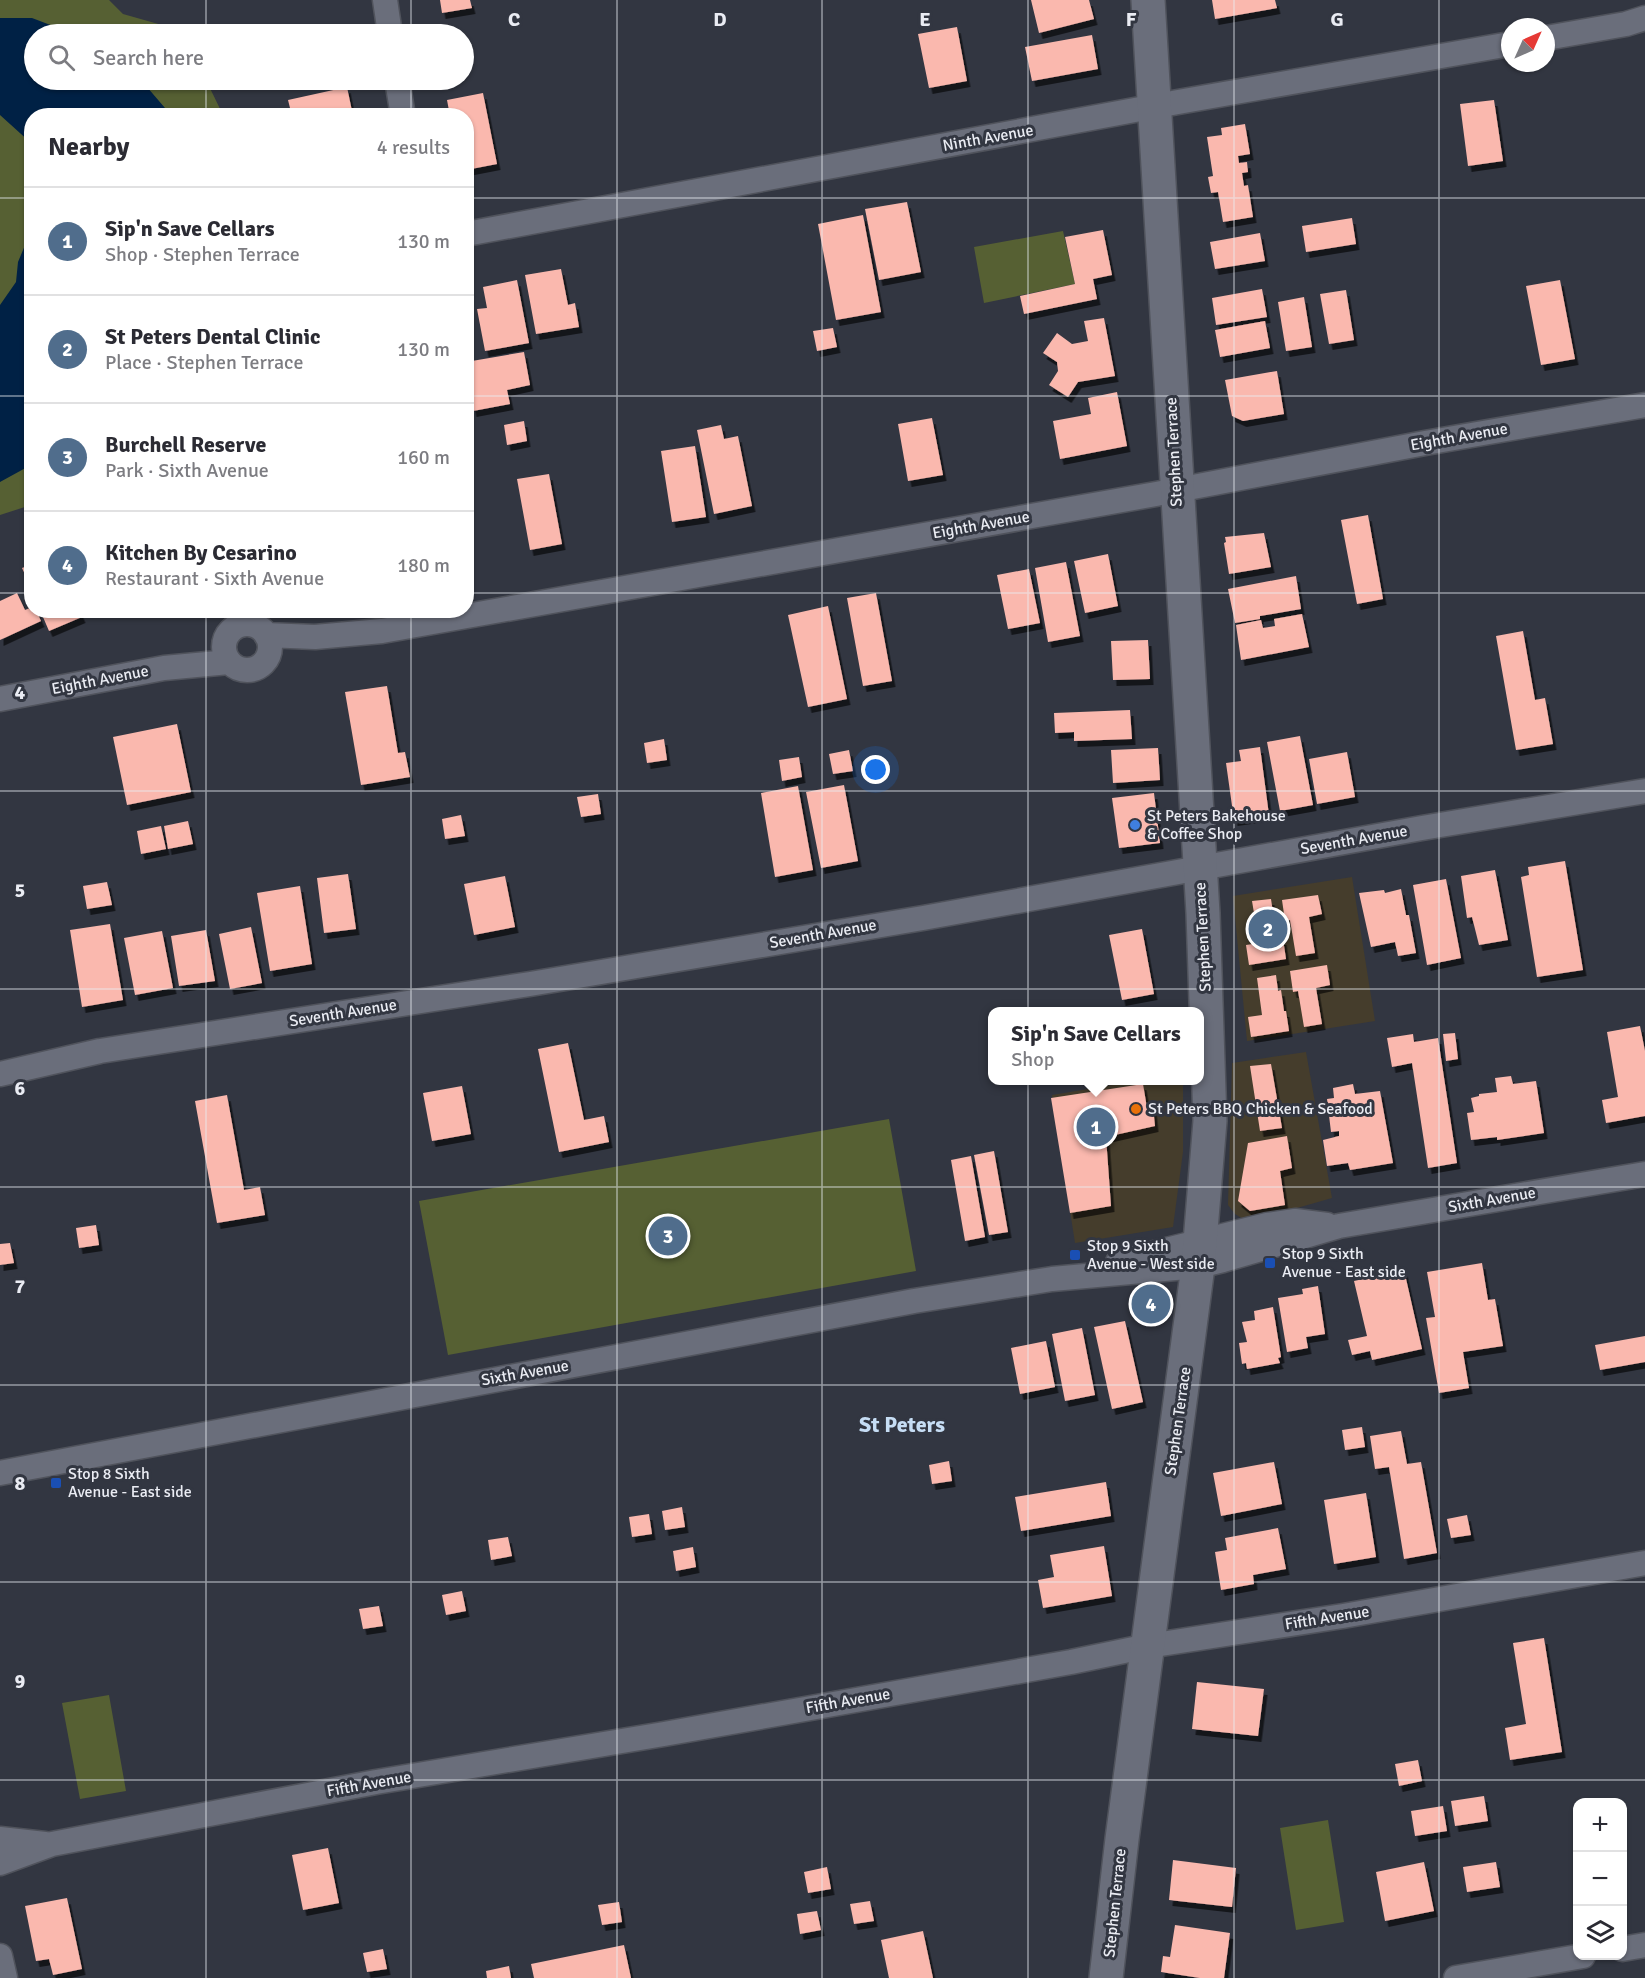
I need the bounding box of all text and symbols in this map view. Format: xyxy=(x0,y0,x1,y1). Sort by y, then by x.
text: C xyxy=(508,7,520,32)
text: D xyxy=(713,7,727,32)
text: E xyxy=(919,7,931,32)
text: F xyxy=(1126,7,1137,32)
text: G xyxy=(1330,7,1344,32)
north arrow xyxy=(1501,18,1555,72)
search box xyxy=(24,24,474,90)
icon: search xyxy=(45,41,78,74)
text: Search here xyxy=(93,44,204,71)
street label: Ninth Avenue xyxy=(941,120,1035,156)
text: Nearby xyxy=(48,131,129,163)
text: 4 results xyxy=(377,135,450,160)
text: Sip'n Save Cellars xyxy=(105,215,275,242)
text: 1 xyxy=(62,229,73,254)
text: 130 m xyxy=(397,229,450,254)
text: Shop · Stephen Terrace xyxy=(105,242,300,267)
text: St Peters Dental Clinic xyxy=(105,323,321,350)
text: 2 xyxy=(62,337,73,362)
text: 130 m xyxy=(397,337,450,362)
text: Place · Stephen Terrace xyxy=(105,350,303,375)
street label: Stephen Terrace xyxy=(1161,397,1187,507)
street label: Eighth Avenue xyxy=(1409,419,1509,455)
text: Burchell Reserve xyxy=(105,431,266,458)
text: 3 xyxy=(62,445,73,470)
text: 160 m xyxy=(397,445,450,470)
text: Park · Sixth Avenue xyxy=(105,458,269,483)
street label: Eighth Avenue xyxy=(931,507,1031,543)
text: Kitchen By Cesarino xyxy=(105,539,297,566)
text: 4 xyxy=(62,553,73,578)
text: 180 m xyxy=(397,553,450,578)
text: Restaurant · Sixth Avenue xyxy=(105,566,324,591)
street label: Eighth Avenue xyxy=(50,661,150,699)
text: 4 xyxy=(15,680,26,705)
your location xyxy=(861,755,890,784)
place label: St Peters Bakehouse & Coffee Shop xyxy=(1147,806,1286,844)
marker: St Peters Bakehouse & Coffee Shop xyxy=(1128,818,1142,832)
street label: Seventh Avenue xyxy=(1299,821,1409,859)
text: 5 xyxy=(15,878,25,903)
street label: Stephen Terrace xyxy=(1190,882,1216,992)
pin: 2 xyxy=(1248,906,1288,952)
street label: Seventh Avenue xyxy=(768,915,878,953)
street label: Seventh Avenue xyxy=(288,995,398,1031)
popup xyxy=(988,1007,1204,1085)
text: Sip'n Save Cellars xyxy=(1011,1020,1181,1047)
text: Shop xyxy=(1011,1047,1054,1072)
text: 6 xyxy=(15,1076,26,1101)
place label: St Peters BBQ Chicken & Seafood xyxy=(1148,1099,1373,1119)
marker: St Peters BBQ Chicken & Seafood xyxy=(1129,1102,1143,1116)
pin: 1 xyxy=(1076,1104,1116,1150)
street label: Sixth Avenue xyxy=(1447,1182,1537,1218)
pin: 3 xyxy=(648,1214,688,1258)
place label: Stop 9 Sixth Avenue - West side xyxy=(1087,1236,1215,1274)
place label: Stop 9 Sixth Avenue - East side xyxy=(1282,1244,1406,1282)
marker: Stop 9 Sixth Avenue - West side xyxy=(1068,1248,1082,1262)
marker: Stop 9 Sixth Avenue - East side xyxy=(1263,1256,1277,1270)
text: 7 xyxy=(15,1274,26,1299)
pin: 4 xyxy=(1132,1282,1170,1326)
street label: Sixth Avenue xyxy=(480,1355,570,1391)
street label: Stephen Terrace xyxy=(1160,1365,1196,1477)
district label: St Peters xyxy=(859,1411,945,1438)
place label: Stop 8 Sixth Avenue - East side xyxy=(68,1464,192,1502)
text: 8 xyxy=(15,1471,26,1496)
marker: Stop 8 Sixth Avenue - East side xyxy=(49,1476,63,1490)
street label: Fifth Avenue xyxy=(1283,1601,1371,1635)
text: 9 xyxy=(15,1669,26,1694)
street label: Fifth Avenue xyxy=(804,1684,892,1718)
street label: Fifth Avenue xyxy=(325,1767,413,1801)
map controls xyxy=(1573,1798,1627,1960)
button: + xyxy=(1573,1798,1627,1852)
street label: Stephen Terrace xyxy=(1099,1847,1131,1959)
button: − xyxy=(1573,1852,1627,1906)
button: layers xyxy=(1573,1906,1627,1960)

